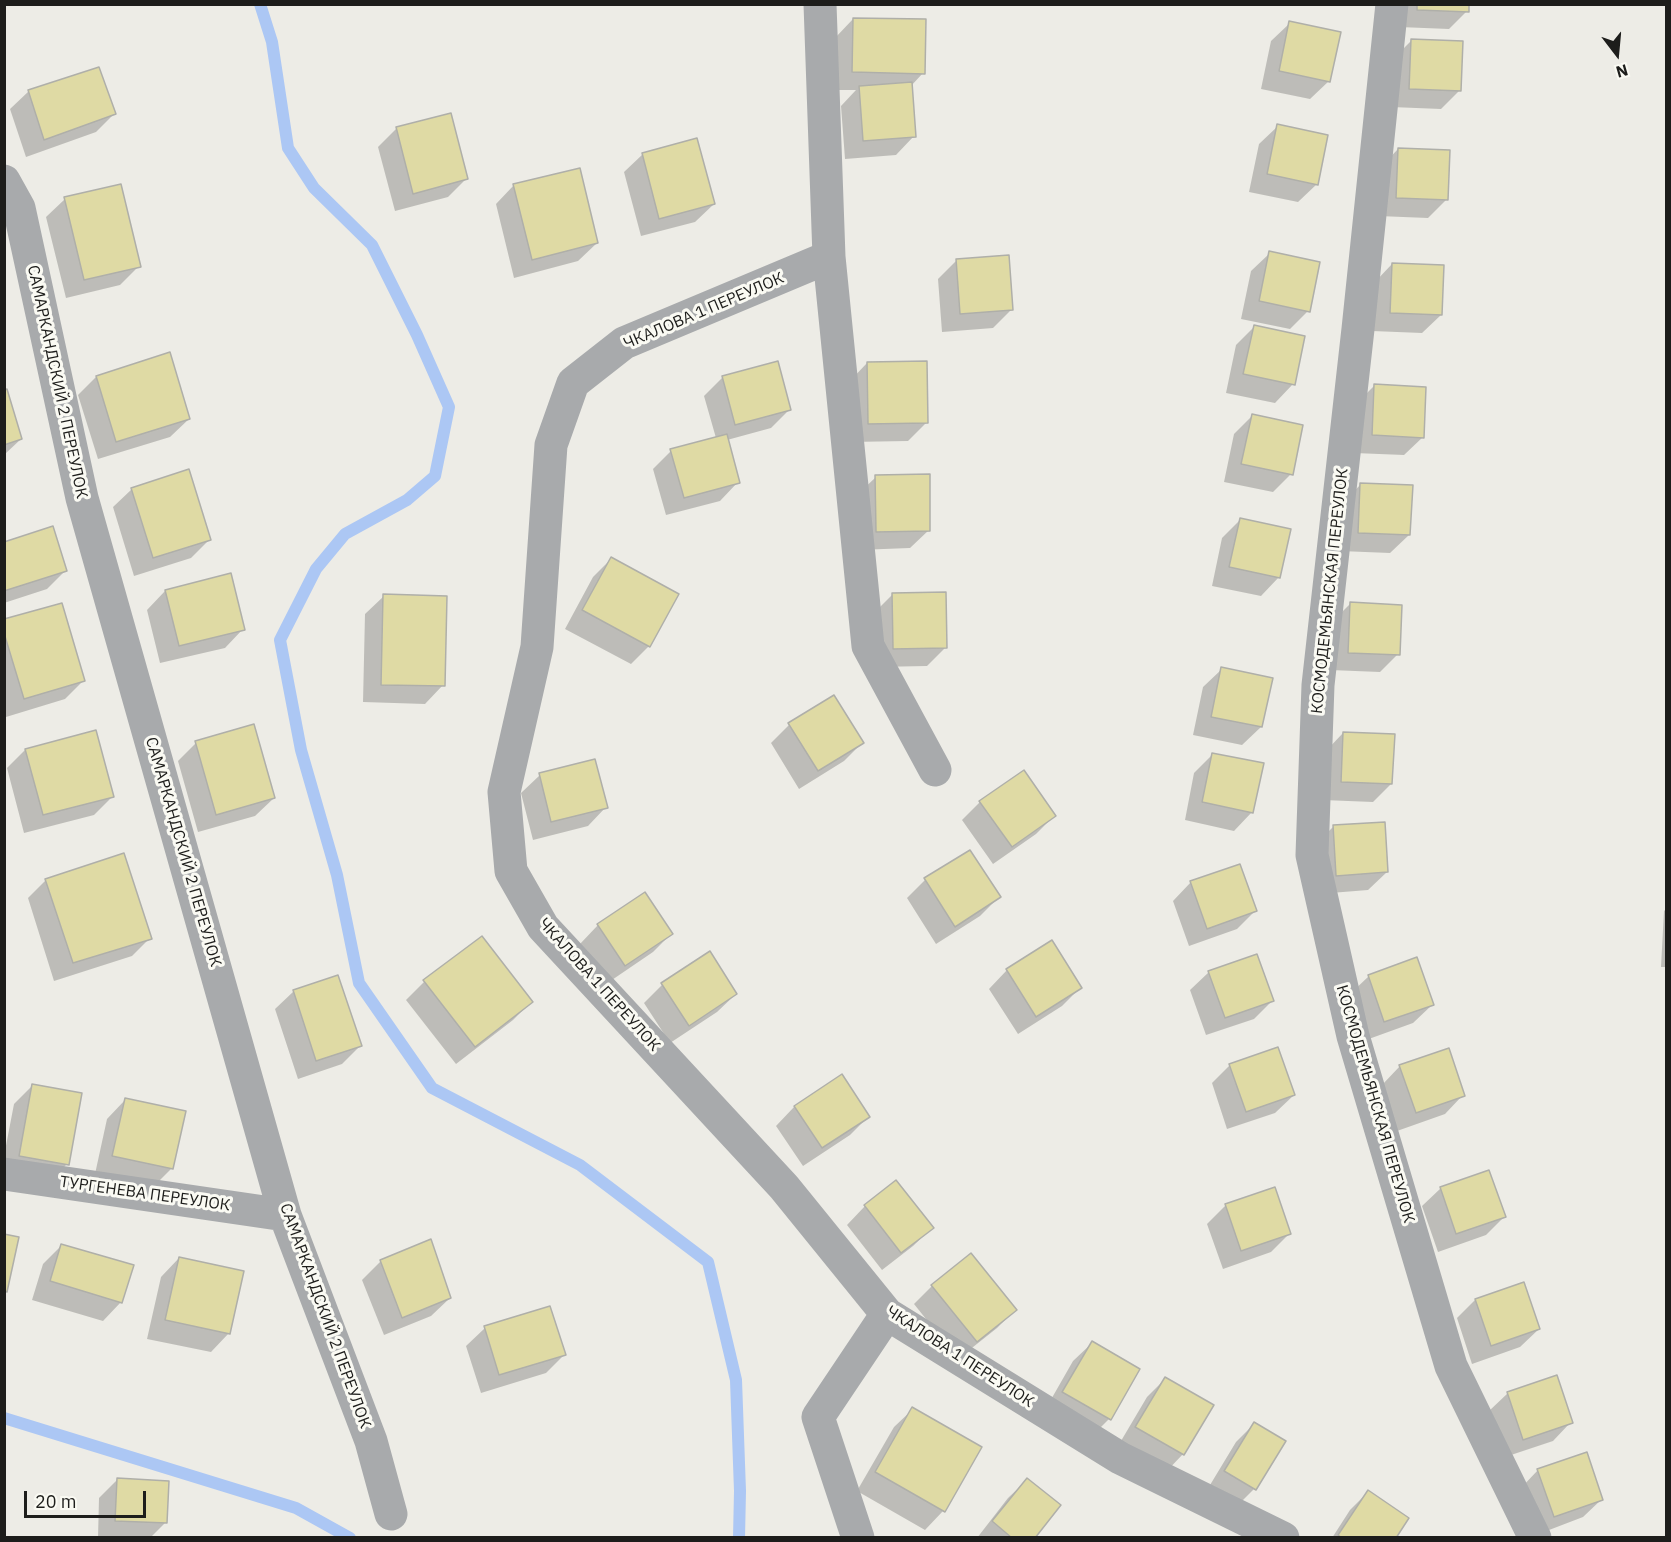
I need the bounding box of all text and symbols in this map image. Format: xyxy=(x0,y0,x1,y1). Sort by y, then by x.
north arrow xyxy=(1587,24,1647,84)
text: N xyxy=(1614,60,1630,83)
street label: САМАРКАНДСКИЙ 2 ПЕРЕУЛОК xyxy=(23,264,91,500)
street label: ЧКАЛОВА 1 ПЕРЕУЛОК xyxy=(621,269,787,353)
street label: КОСМОДЕМЬЯНСКАЯ ПЕРЕУЛОК xyxy=(1308,467,1352,715)
street label: САМАРКАНДСКИЙ 2 ПЕРЕУЛОК xyxy=(141,735,225,969)
street label: ЧКАЛОВА 1 ПЕРЕУЛОК xyxy=(534,915,664,1055)
street label: КОСМОДЕМЬЯНСКАЯ ПЕРЕУЛОК xyxy=(1332,983,1418,1225)
street label: ТУРГЕНЕВА ПЕРЕУЛОК xyxy=(59,1173,231,1215)
street label: САМАРКАНДСКИЙ 2 ПЕРЕУЛОК xyxy=(275,1201,375,1431)
street label: ЧКАЛОВА 1 ПЕРЕУЛОК xyxy=(883,1302,1037,1412)
scale bar xyxy=(27,1479,148,1517)
text: 20 m xyxy=(35,1490,77,1513)

